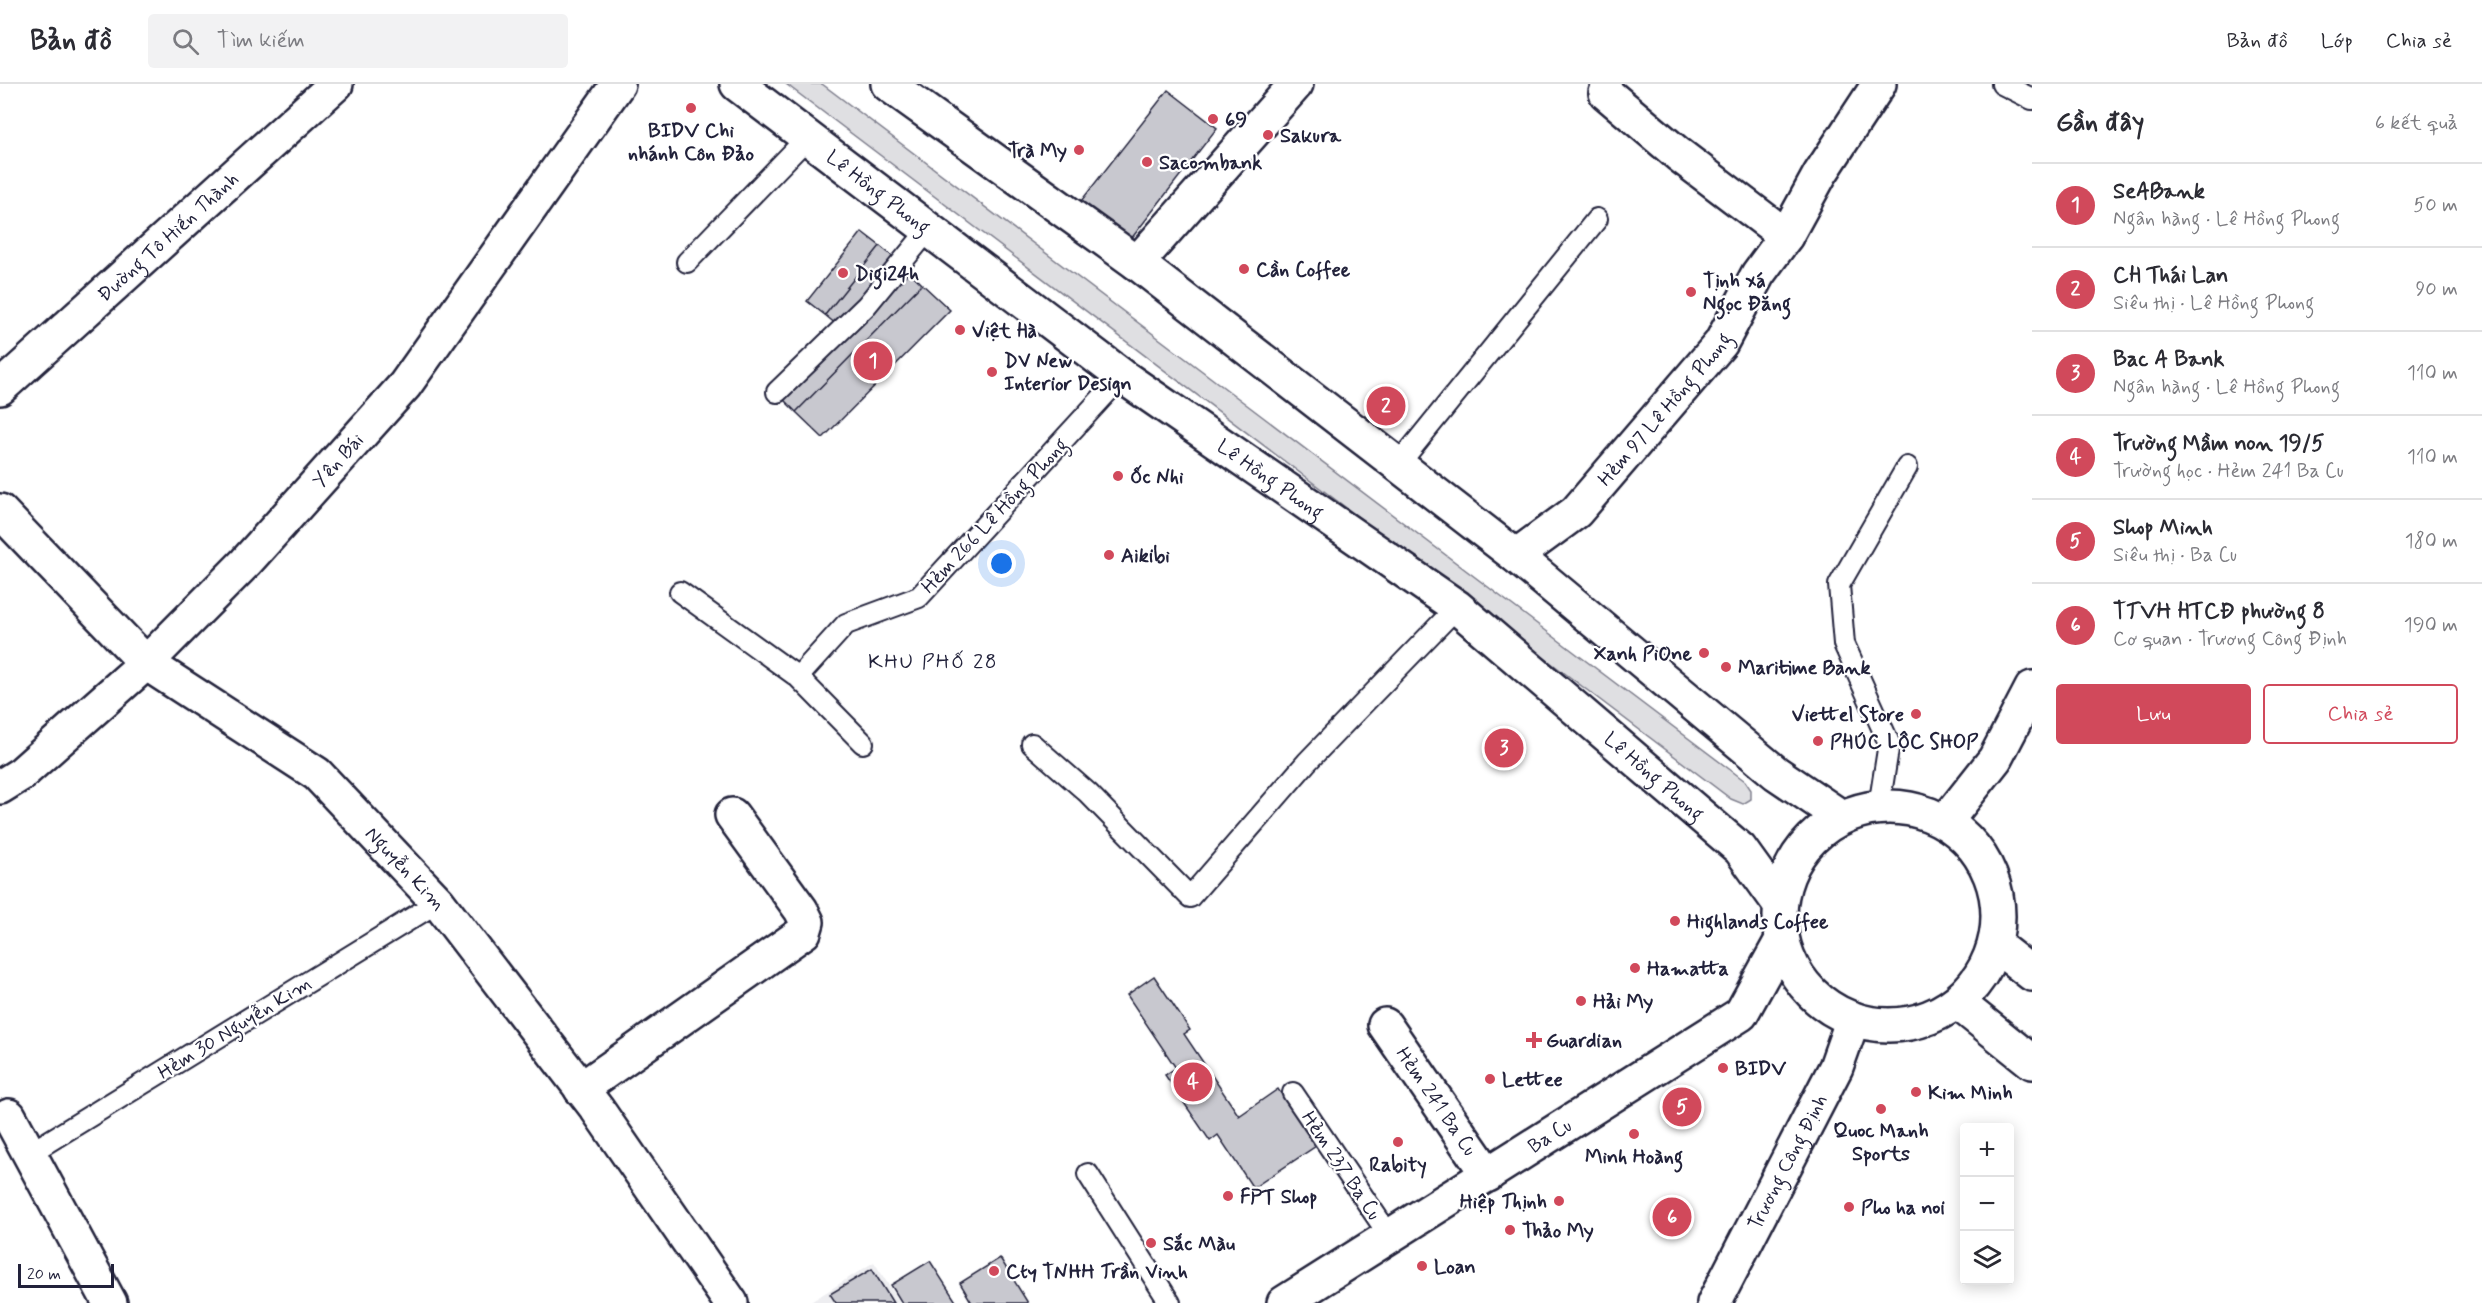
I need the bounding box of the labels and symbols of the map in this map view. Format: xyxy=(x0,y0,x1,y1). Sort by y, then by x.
marker: BIDV Chi nhánh Côn Đảo xyxy=(684,101,698,115)
place label: 69 xyxy=(1225,107,1247,134)
marker: 69 xyxy=(1206,112,1220,126)
place label: BIDV Chi nhánh Côn Đảo xyxy=(628,118,754,168)
place label: Sakura xyxy=(1280,123,1342,150)
marker: Sakura xyxy=(1261,128,1275,142)
place label: Trà My xyxy=(1008,138,1067,165)
marker: Trà My xyxy=(1072,143,1086,157)
street label: Lê Hồng Phong xyxy=(820,144,936,243)
place label: Sacombank xyxy=(1159,150,1262,177)
marker: Sacombank xyxy=(1140,155,1154,169)
street label: Đường Tô Hiến Thành xyxy=(92,166,245,309)
place label: Cần Coffee xyxy=(1256,257,1351,284)
place label: Digi24h xyxy=(855,261,919,290)
marker: Cần Coffee xyxy=(1237,262,1251,276)
marker: Digi24h xyxy=(836,266,850,280)
place label: Tịnh xá Ngọc Đăng xyxy=(1703,268,1791,320)
marker: Tịnh xá Ngọc Đăng xyxy=(1684,285,1698,299)
place label: Việt Hà xyxy=(972,318,1037,345)
marker: Việt Hà xyxy=(953,323,967,337)
street label: Hẻm 97 Lê Hồng Phong xyxy=(1592,329,1741,492)
pin: 1 xyxy=(854,338,892,384)
place label: DV New Interior Design xyxy=(1004,348,1132,398)
marker: DV New Interior Design xyxy=(985,365,999,379)
pin: 2 xyxy=(1366,384,1406,428)
street label: Yên Bái xyxy=(307,428,370,494)
street label: Hẻm 266 Lê Hồng Phong xyxy=(916,432,1076,601)
street label: Lê Hồng Phong xyxy=(1211,433,1329,528)
place label: Ốc Nhi xyxy=(1130,464,1184,491)
marker: Ốc Nhi xyxy=(1111,469,1125,483)
place label: Aikibi xyxy=(1121,543,1170,570)
marker: Aikibi xyxy=(1102,548,1116,562)
your location xyxy=(987,549,1016,578)
place label: Xanh PiOne xyxy=(1594,641,1693,668)
marker: Xanh PiOne xyxy=(1697,646,1711,660)
district label: KHU PHỐ 28 xyxy=(868,648,998,676)
place label: Maritime Bank xyxy=(1738,655,1870,682)
marker: Maritime Bank xyxy=(1719,660,1733,674)
place label: Viettel Store xyxy=(1792,702,1904,729)
marker: Viettel Store xyxy=(1909,707,1923,721)
pin: 3 xyxy=(1484,726,1524,770)
street label: Lê Hồng Phong xyxy=(1597,726,1710,829)
place label: PHÚC LỘC SHOP xyxy=(1830,729,1979,756)
marker: PHÚC LỘC SHOP xyxy=(1811,734,1825,748)
street label: Nguyễn Kim xyxy=(358,821,451,917)
place label: Highlands Coffee xyxy=(1687,909,1829,938)
marker: Highlands Coffee xyxy=(1668,914,1682,928)
place label: Hamatta xyxy=(1647,956,1729,983)
marker: Hamatta xyxy=(1628,961,1642,975)
street label: Hẻm 30 Nguyễn Kim xyxy=(153,970,318,1088)
place label: Hải My xyxy=(1593,989,1653,1016)
marker: Hải My xyxy=(1574,994,1588,1008)
place label: Guardian xyxy=(1546,1028,1622,1055)
marker: Guardian xyxy=(1527,1033,1541,1047)
street label: Hẻm 241 Ba Cu xyxy=(1389,1042,1483,1161)
place label: BIDV xyxy=(1735,1056,1787,1083)
pin: 4 xyxy=(1174,1060,1212,1104)
marker: BIDV xyxy=(1716,1061,1730,1075)
place label: Lettee xyxy=(1502,1067,1563,1094)
marker: Lettee xyxy=(1483,1072,1497,1086)
place label: Kim Minh xyxy=(1928,1080,2013,1107)
pin: 5 xyxy=(1662,1084,1702,1130)
marker: Kim Minh xyxy=(1909,1085,1923,1099)
street label: Trương Công Định xyxy=(1742,1090,1835,1235)
marker: Quoc Manh Sports xyxy=(1874,1102,1888,1116)
street label: Hẻm 237 Ba Cu xyxy=(1294,1106,1387,1226)
street label: Ba Cu xyxy=(1523,1112,1577,1160)
place label: Quoc Manh Sports xyxy=(1833,1118,1929,1168)
marker: Minh Hoàng xyxy=(1627,1127,1641,1141)
marker: Rabity xyxy=(1391,1135,1405,1149)
place label: Minh Hoàng xyxy=(1585,1144,1683,1173)
place label: Rabity xyxy=(1369,1152,1427,1179)
place label: FPT Shop xyxy=(1240,1184,1317,1211)
marker: FPT Shop xyxy=(1221,1189,1235,1203)
place label: Hiệp Thịnh xyxy=(1460,1189,1547,1216)
marker: Hiệp Thịnh xyxy=(1552,1194,1566,1208)
pin: 6 xyxy=(1652,1194,1692,1240)
place label: Pho ha noi xyxy=(1861,1195,1945,1222)
marker: Pho ha noi xyxy=(1842,1200,1856,1214)
place label: Thảo My xyxy=(1522,1218,1594,1245)
marker: Thảo My xyxy=(1503,1223,1517,1237)
place label: Sắc Màu xyxy=(1163,1231,1235,1258)
marker: Sắc Màu xyxy=(1144,1236,1158,1250)
place label: Loan xyxy=(1434,1254,1476,1281)
place label: Cty TNHH Trần Vinh xyxy=(1006,1259,1188,1286)
marker: Loan xyxy=(1415,1259,1429,1273)
scale bar xyxy=(18,1261,114,1288)
marker: Cty TNHH Trần Vinh xyxy=(987,1264,1001,1278)

